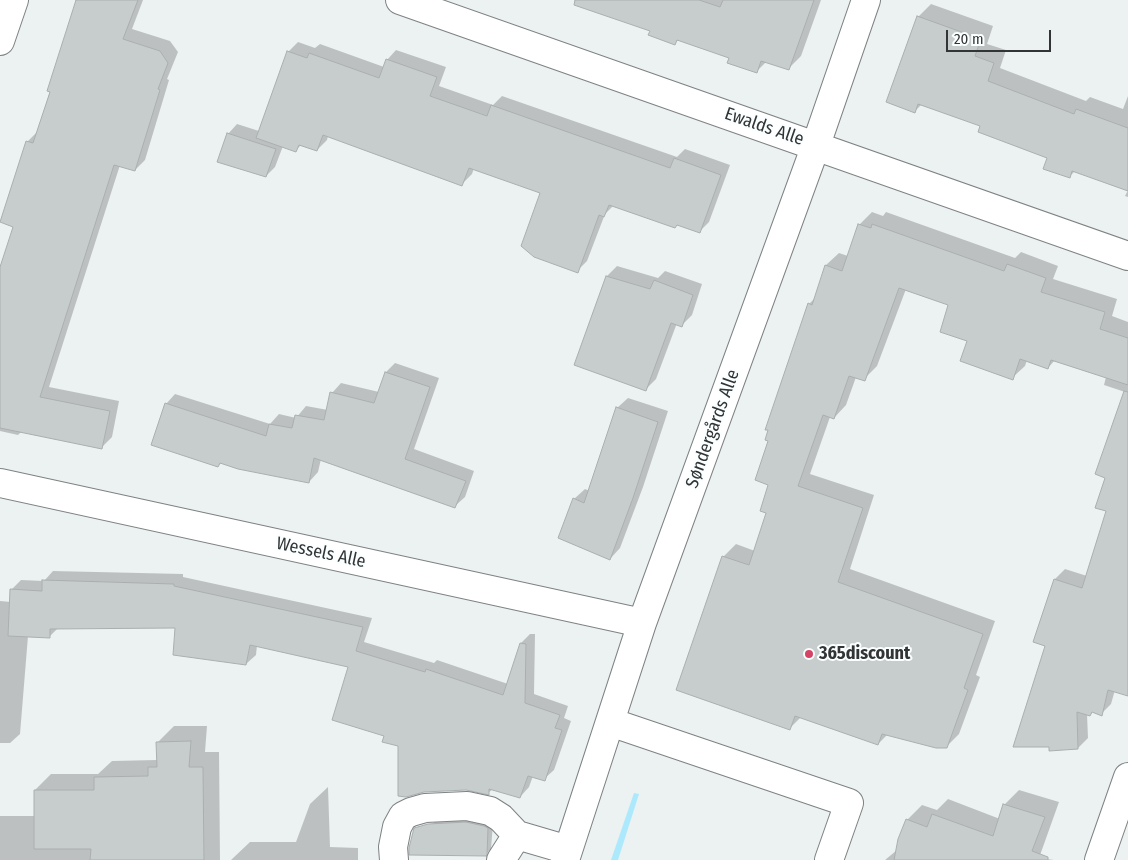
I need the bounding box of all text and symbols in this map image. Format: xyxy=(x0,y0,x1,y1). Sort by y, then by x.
scale bar xyxy=(948,20,1053,52)
text: 20 m xyxy=(954,30,984,48)
street label: Ewalds Alle xyxy=(722,103,806,151)
street label: Søndergårds Alle xyxy=(682,367,744,491)
street label: Wessels Alle xyxy=(274,533,368,573)
place label: 365discount xyxy=(819,643,910,665)
marker: 365discount xyxy=(803,648,815,660)

